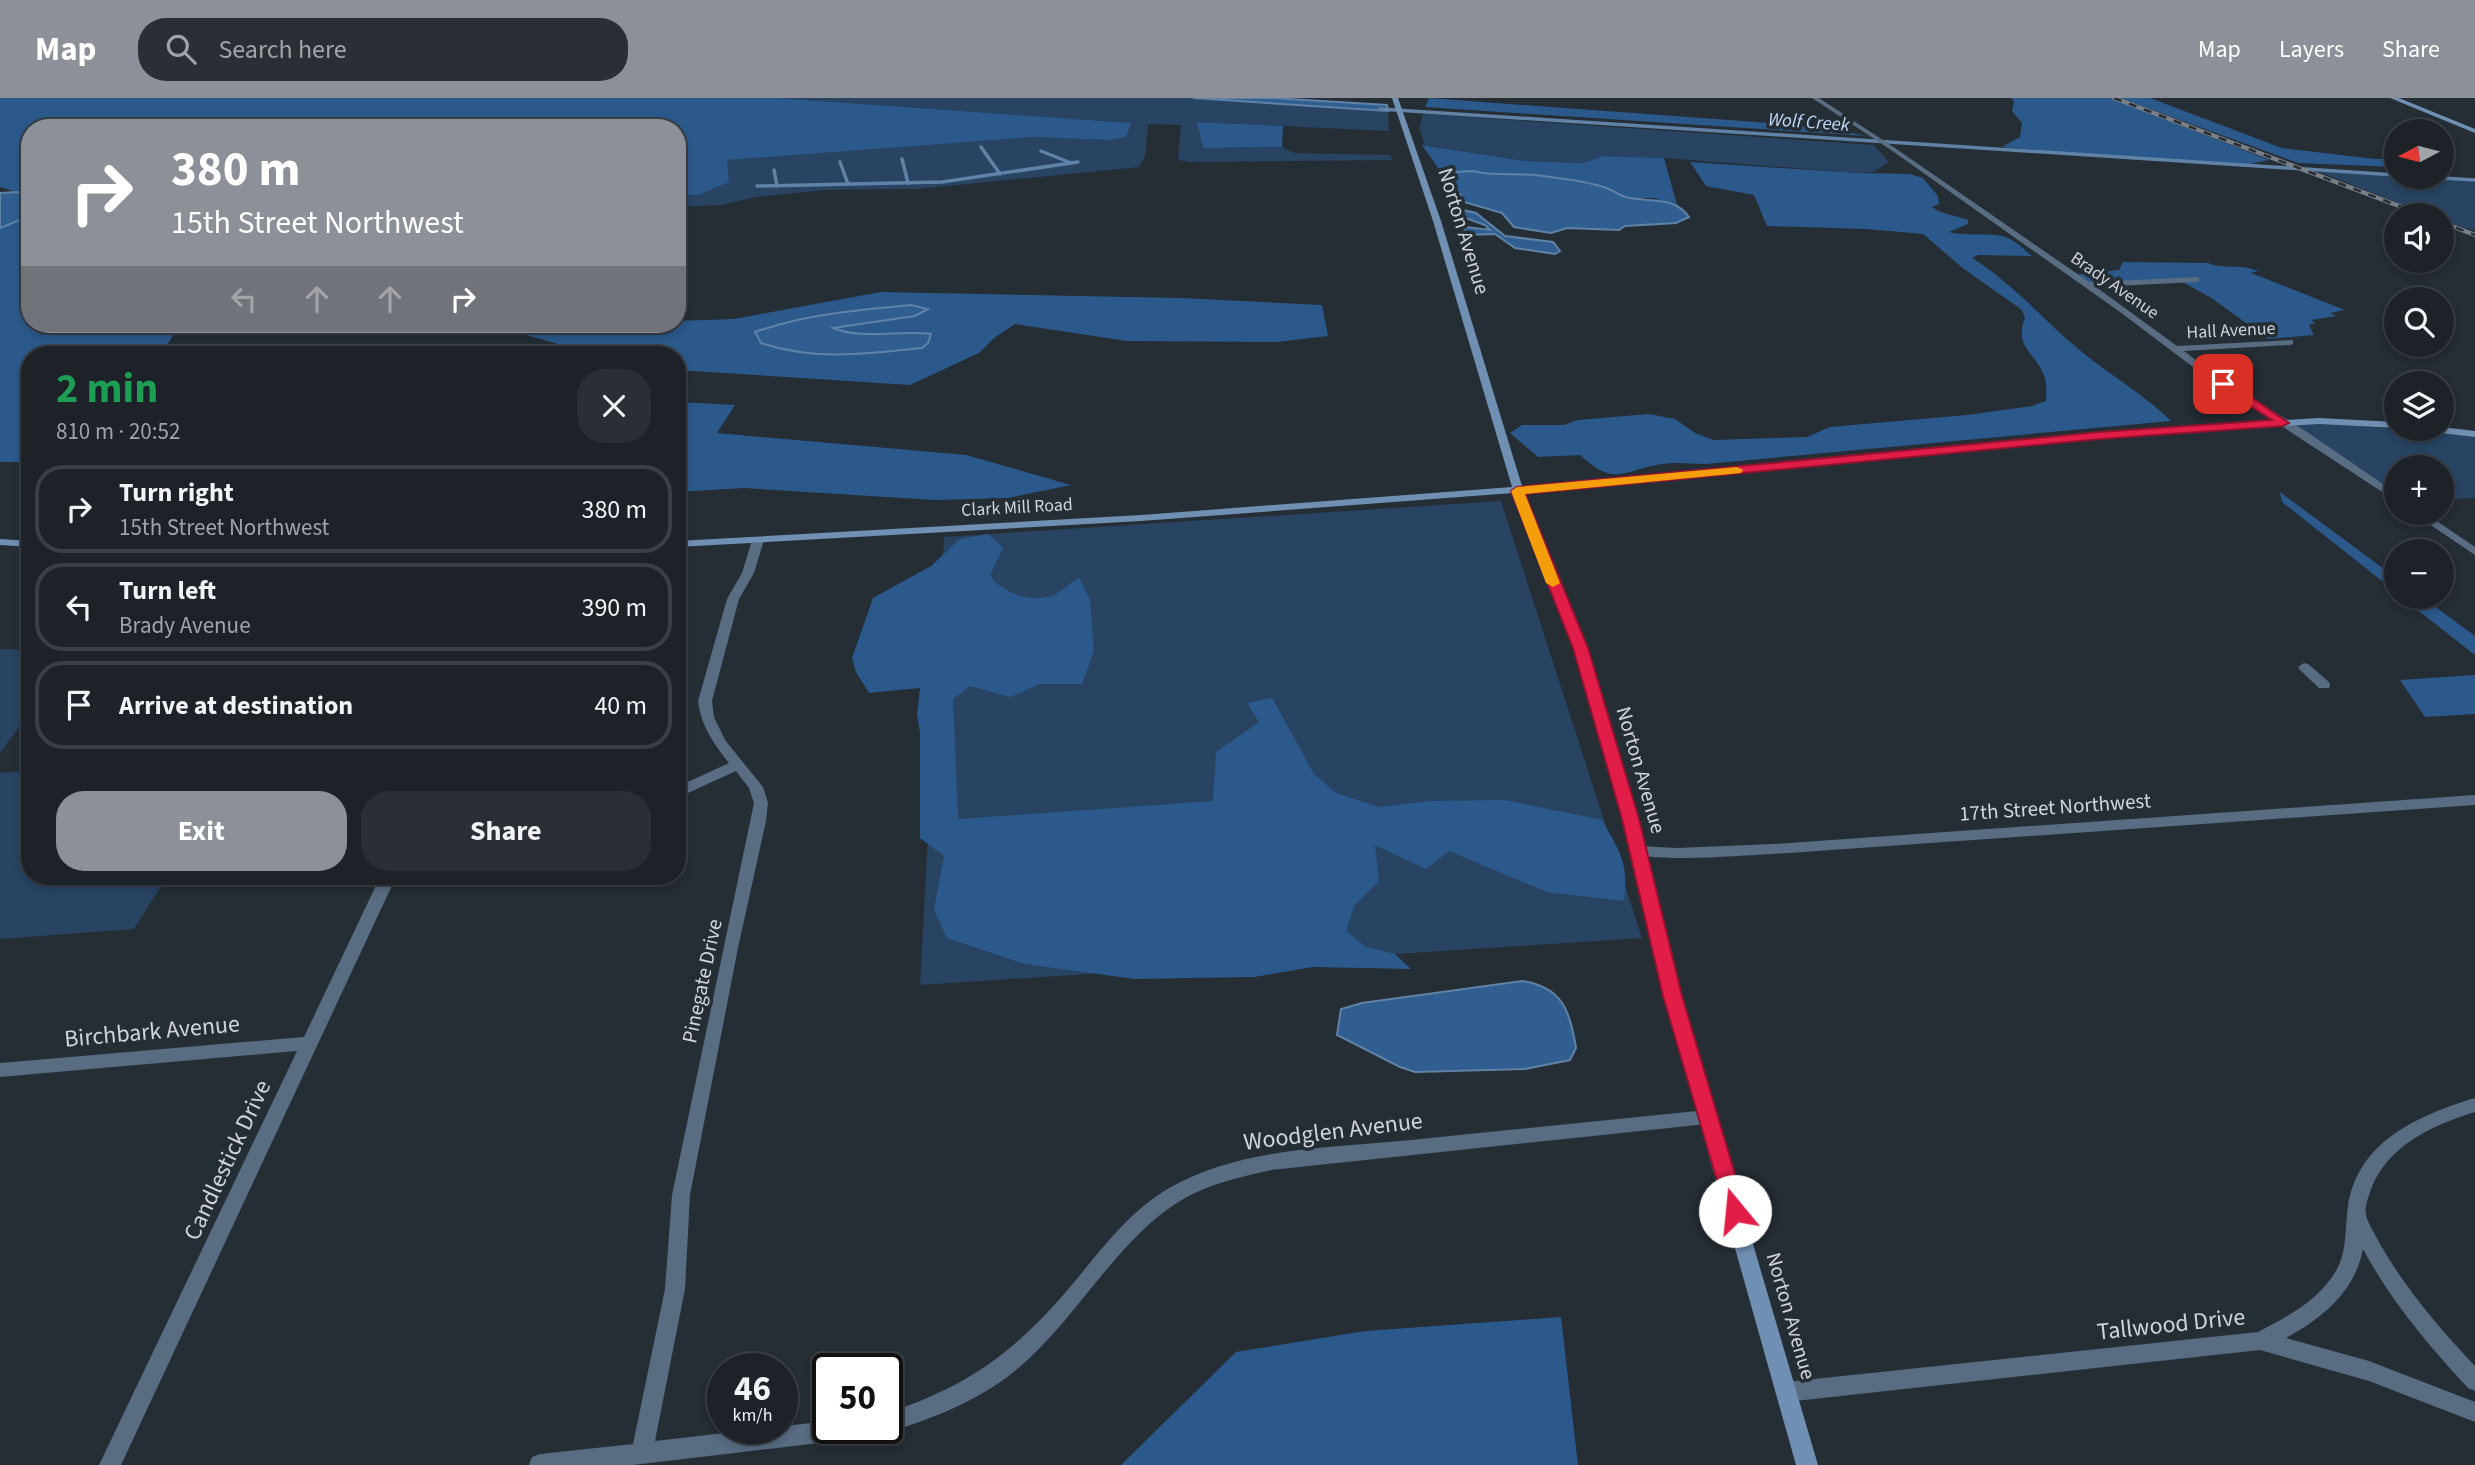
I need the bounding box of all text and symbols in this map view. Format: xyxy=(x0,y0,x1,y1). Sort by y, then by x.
search box xyxy=(138,18,628,81)
text: Map xyxy=(35,26,96,73)
icon: search xyxy=(162,30,200,68)
text: Search here xyxy=(218,31,347,68)
text: Map xyxy=(2198,32,2241,67)
text: Layers xyxy=(2279,32,2344,67)
text: Share xyxy=(2382,32,2440,67)
water label: Wolf Creek xyxy=(1767,106,1852,139)
north arrow xyxy=(2384,119,2454,189)
map controls xyxy=(2384,119,2454,609)
text: 380 m xyxy=(171,135,300,205)
icon: right xyxy=(56,147,147,238)
street label: Norton Avenue xyxy=(1431,164,1497,298)
text: 15th Street Northwest xyxy=(171,200,464,246)
button: sound xyxy=(2384,203,2454,273)
street label: Brady Avenue xyxy=(2065,246,2164,325)
icon: left xyxy=(225,280,263,318)
icon: ahead xyxy=(298,280,336,318)
icon: ahead xyxy=(371,280,409,318)
icon: right xyxy=(444,280,482,318)
button: search xyxy=(2384,287,2454,357)
street label: Hall Avenue xyxy=(2186,316,2276,345)
pin xyxy=(2193,354,2253,414)
text: 2 min xyxy=(56,359,158,419)
icon: arrive xyxy=(2204,365,2242,403)
button: close xyxy=(577,369,651,443)
button: layers xyxy=(2384,371,2454,441)
text: 810 m · 20:52 xyxy=(56,415,180,448)
button: + xyxy=(2384,455,2454,525)
text: Turn right xyxy=(119,474,234,511)
icon: right xyxy=(60,490,98,528)
text: 380 m xyxy=(581,491,647,528)
street label: Clark Mill Road xyxy=(961,492,1073,523)
text: 15th Street Northwest xyxy=(119,511,329,544)
button: − xyxy=(2384,539,2454,609)
text: Turn left xyxy=(119,572,216,609)
icon: left xyxy=(60,588,98,626)
text: 390 m xyxy=(581,589,647,626)
text: Brady Avenue xyxy=(119,609,251,642)
icon: arrive xyxy=(60,686,98,724)
text: Arrive at destination xyxy=(119,687,353,724)
text: 40 m xyxy=(594,687,647,724)
street label: Norton Avenue xyxy=(1609,703,1673,837)
street label: 17th Street Northwest xyxy=(1958,785,2152,829)
button: Exit xyxy=(56,791,347,871)
button: Share xyxy=(361,791,651,871)
street label: Pinegate Drive xyxy=(674,916,730,1046)
street label: Birchbark Avenue xyxy=(63,1006,241,1057)
street label: Candlestick Drive xyxy=(175,1074,280,1246)
street label: Woodglen Avenue xyxy=(1241,1103,1425,1160)
position arrow xyxy=(1698,1174,1772,1248)
street label: Norton Avenue xyxy=(1759,1249,1823,1383)
street label: Tallwood Drive xyxy=(2095,1299,2247,1350)
speed limit sign: 50 xyxy=(812,1353,903,1444)
text: 46 xyxy=(734,1364,771,1414)
text: km/h xyxy=(733,1403,772,1428)

